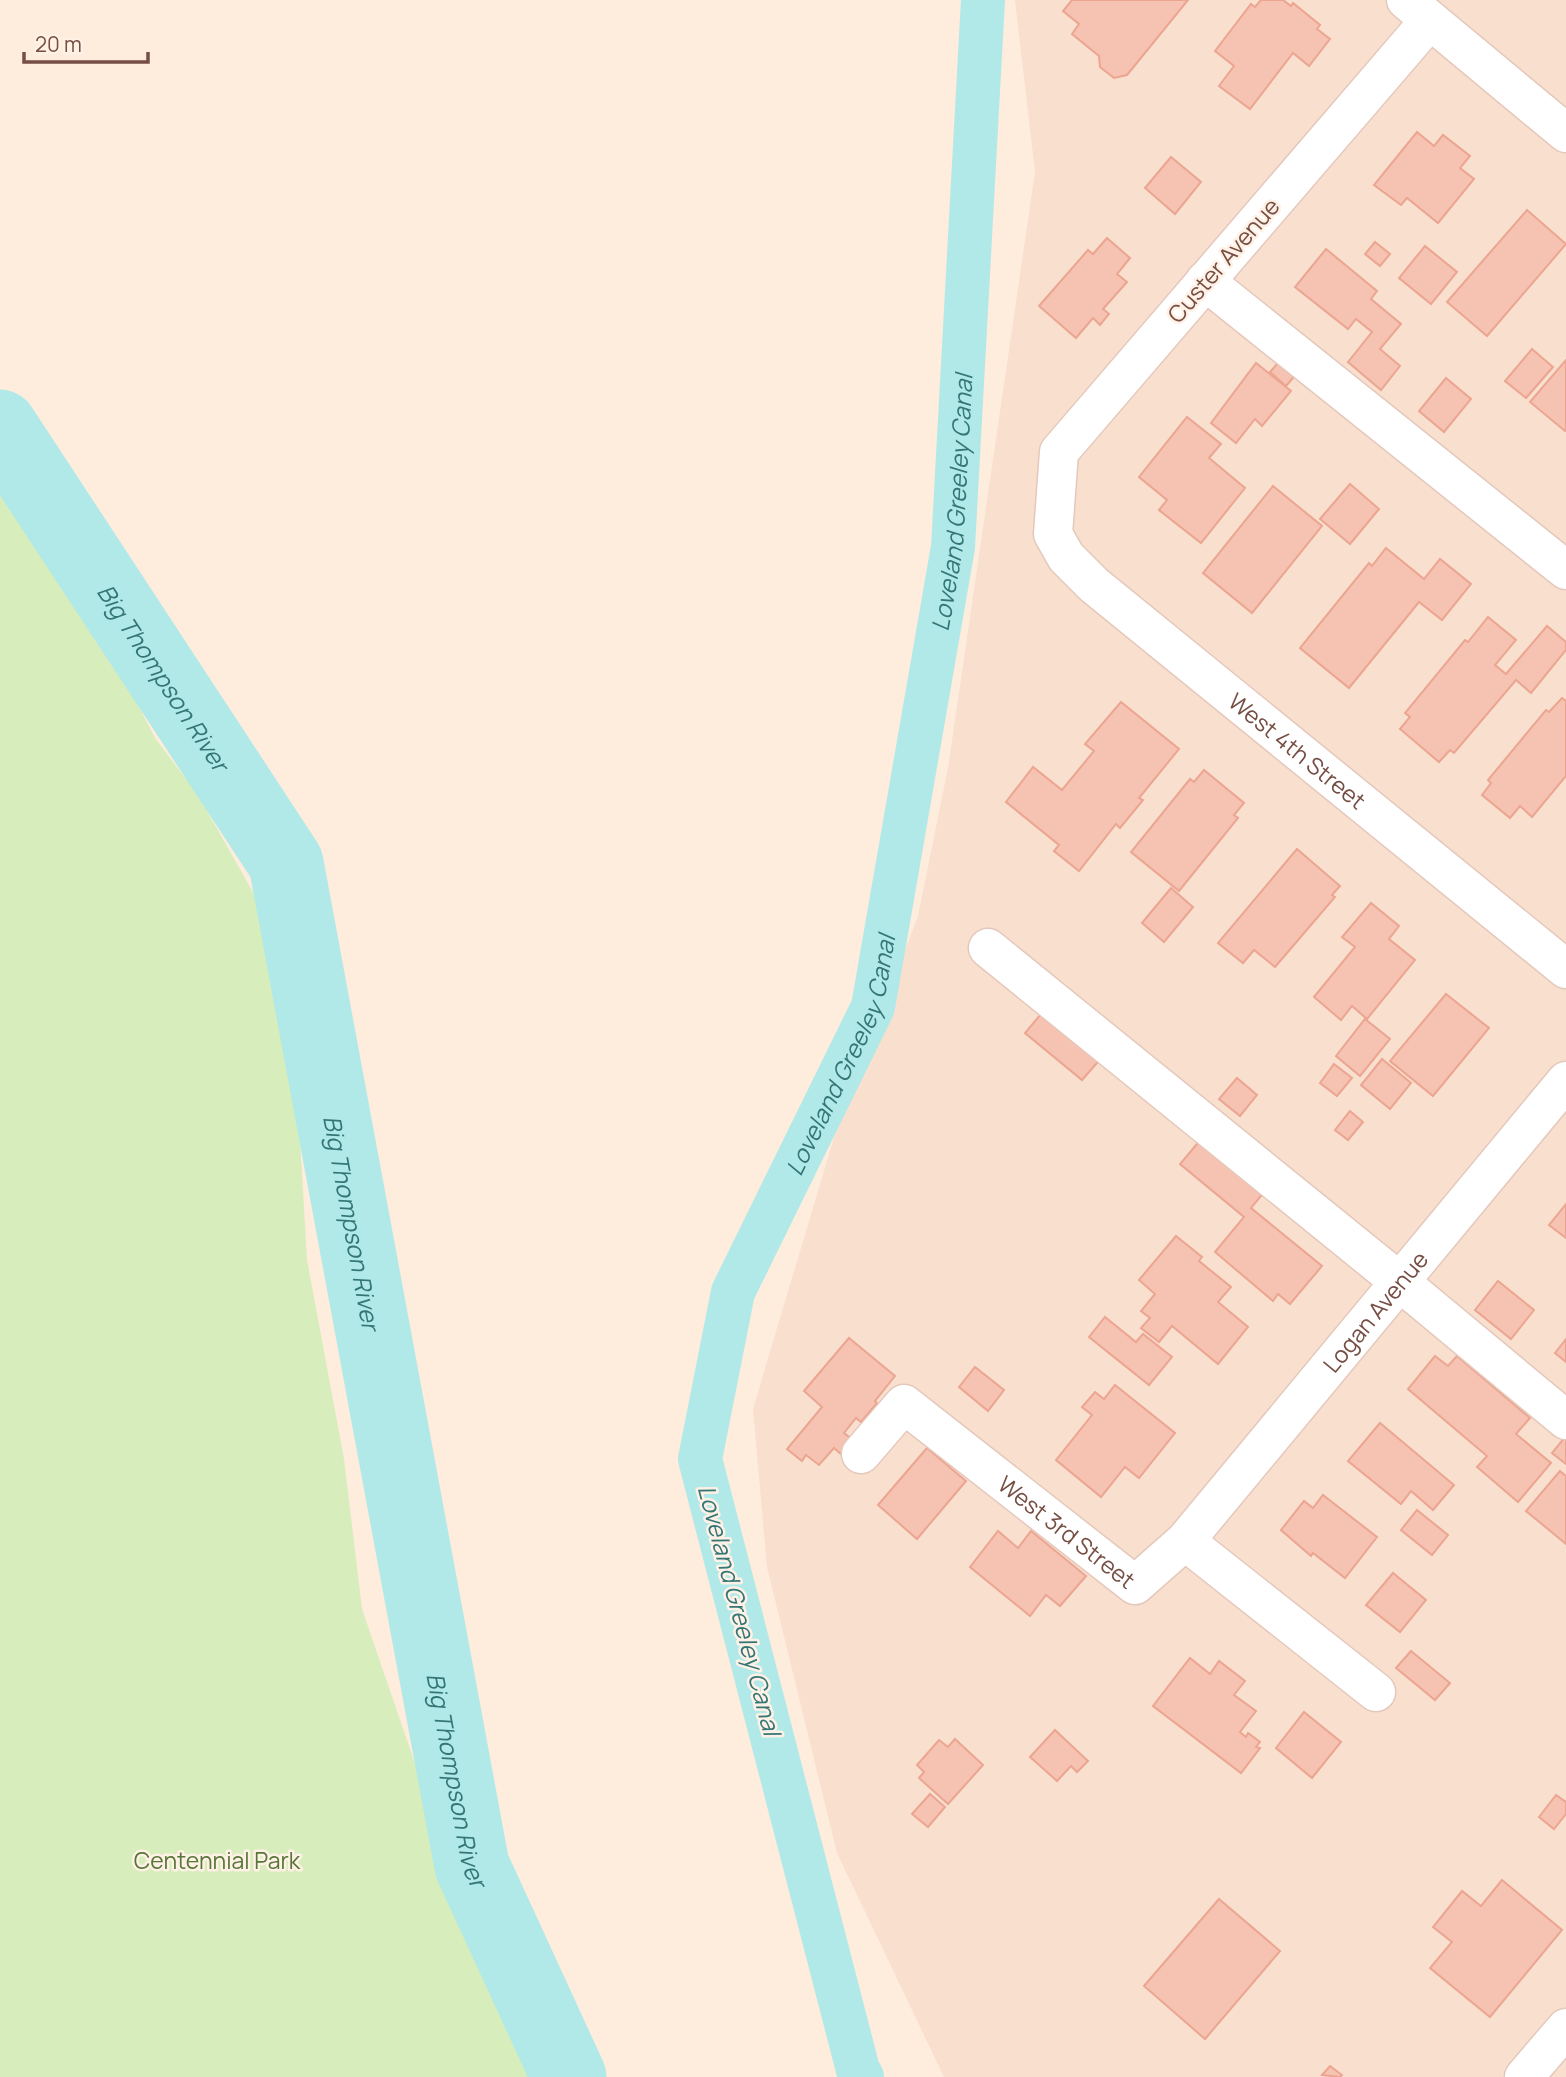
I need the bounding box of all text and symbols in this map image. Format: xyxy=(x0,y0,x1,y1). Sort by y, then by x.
scale bar xyxy=(24,21,149,65)
text: 20 m xyxy=(35,30,82,58)
street label: Custer Avenue xyxy=(1160,191,1286,329)
water label: Loveland Greeley Canal xyxy=(922,370,979,633)
water label: Big Thompson River xyxy=(91,577,239,780)
street label: West 4th Street xyxy=(1222,685,1373,816)
water label: Loveland Greeley Canal xyxy=(777,929,902,1180)
water label: Big Thompson River xyxy=(317,1112,389,1336)
street label: Logan Avenue xyxy=(1315,1244,1435,1379)
street label: West 3rd Street xyxy=(992,1468,1142,1596)
water label: Loveland Greeley Canal xyxy=(691,1481,790,1742)
water label: Big Thompson River xyxy=(420,1670,497,1895)
park label: Centennial Park xyxy=(134,1844,301,1876)

